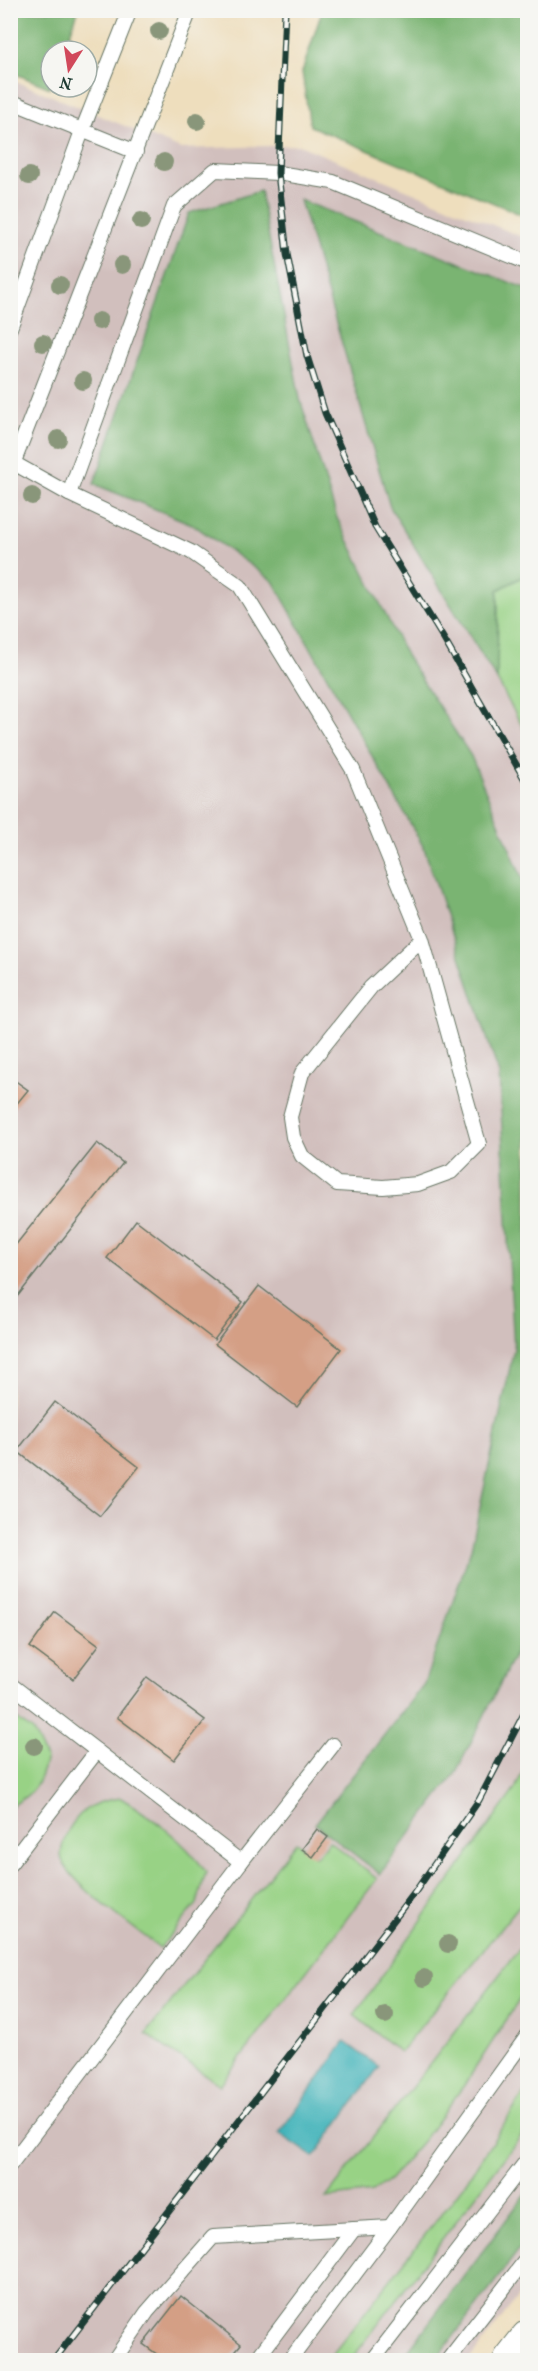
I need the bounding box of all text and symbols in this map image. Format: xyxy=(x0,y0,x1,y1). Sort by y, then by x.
north arrow xyxy=(39,39,99,99)
text: N xyxy=(57,72,74,94)

